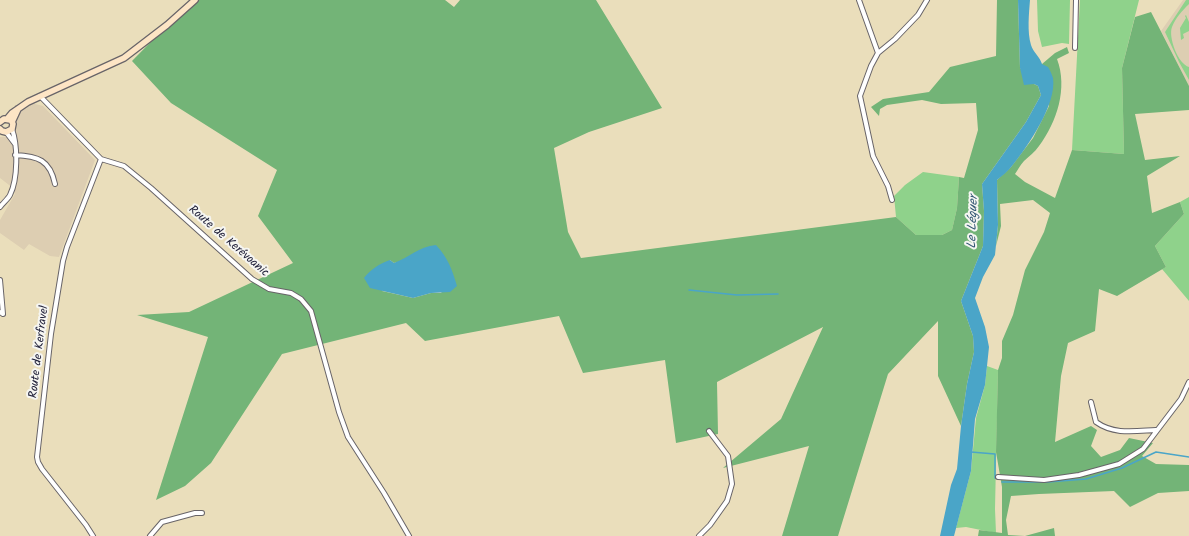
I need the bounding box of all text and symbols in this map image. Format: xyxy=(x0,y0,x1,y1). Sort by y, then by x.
water label: Le Léguer xyxy=(965,195,983,249)
street label: Route de Kerévoanic xyxy=(185,203,271,281)
street label: Route de Kerfravel xyxy=(27,305,53,399)

